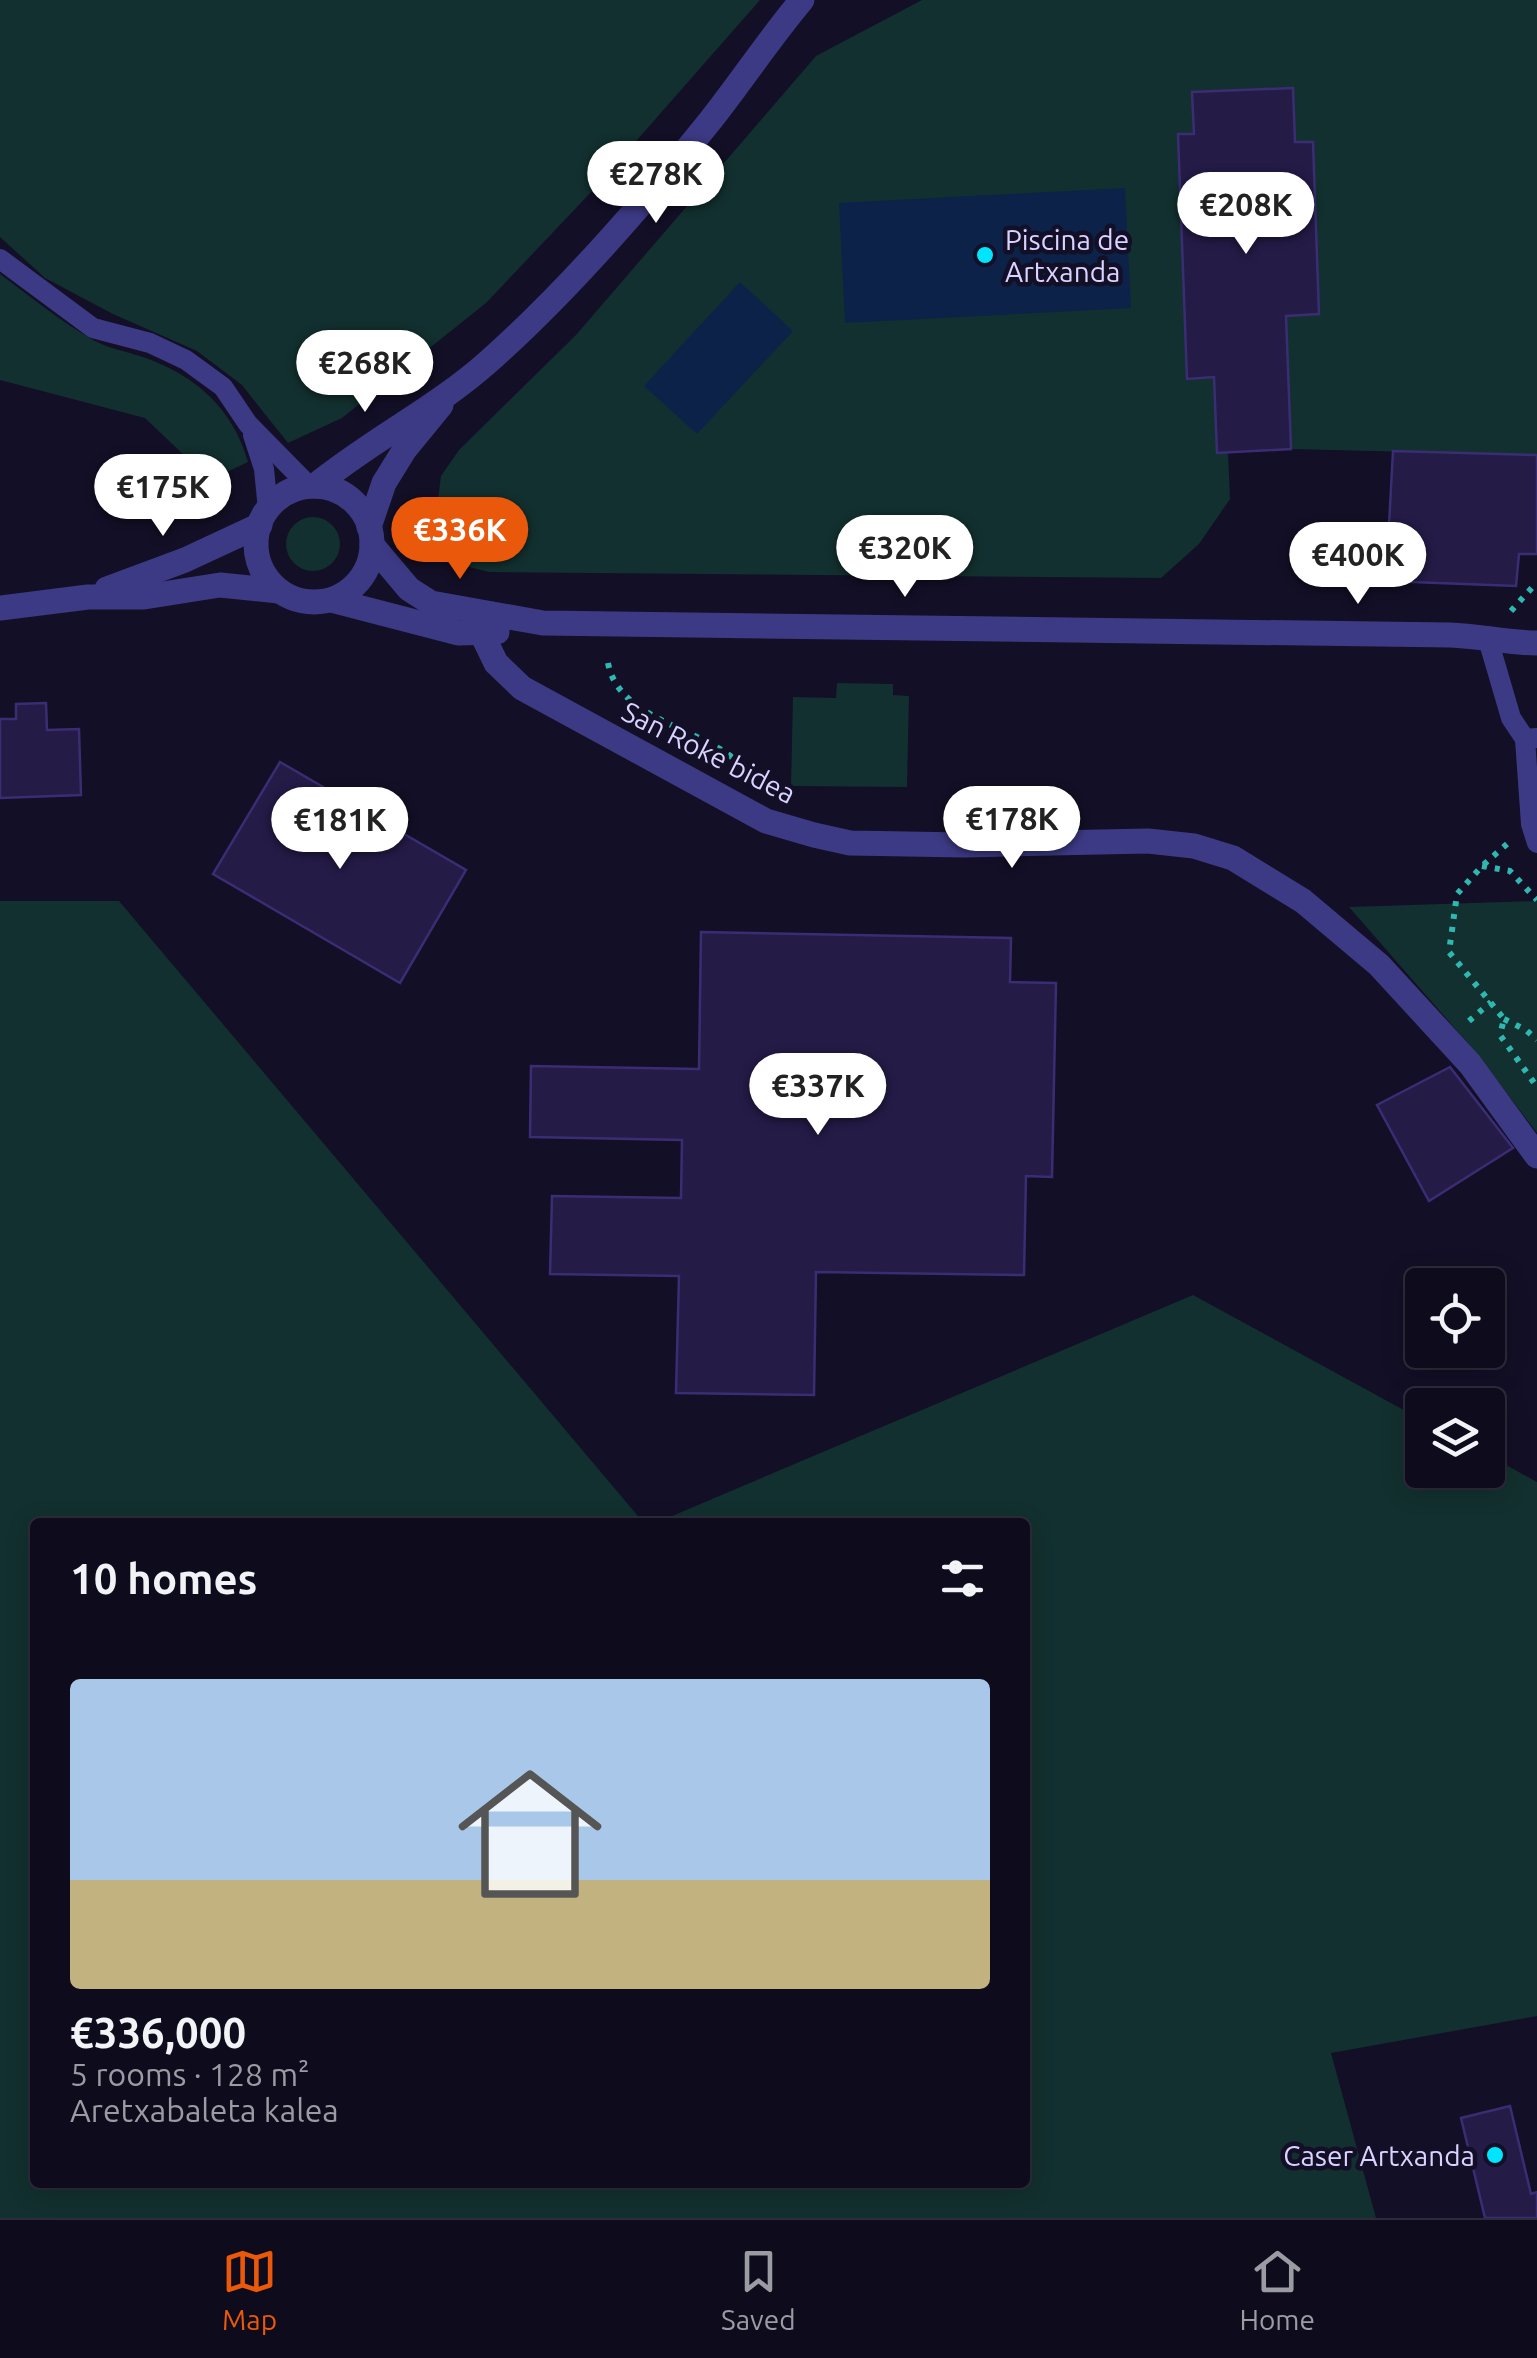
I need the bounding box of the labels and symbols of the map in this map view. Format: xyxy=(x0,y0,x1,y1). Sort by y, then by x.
pin: €278K xyxy=(586,141,726,226)
pin: €208K xyxy=(1176,172,1316,257)
place label: Piscina de Artxanda xyxy=(1005,224,1129,287)
marker: Piscina de Artxanda xyxy=(974,244,996,266)
pin: €268K xyxy=(295,330,435,415)
pin: €175K xyxy=(93,454,233,539)
pin: €336K xyxy=(390,497,530,582)
pin: €320K xyxy=(835,515,975,600)
pin: €400K xyxy=(1288,522,1428,607)
street label: San Roke bidea xyxy=(617,695,801,809)
pin: €178K xyxy=(942,786,1082,871)
pin: €181K xyxy=(270,787,410,872)
pin: €337K xyxy=(748,1053,888,1138)
place label: Caser Artxanda xyxy=(1283,2140,1475,2171)
marker: Caser Artxanda xyxy=(1484,2144,1506,2166)

